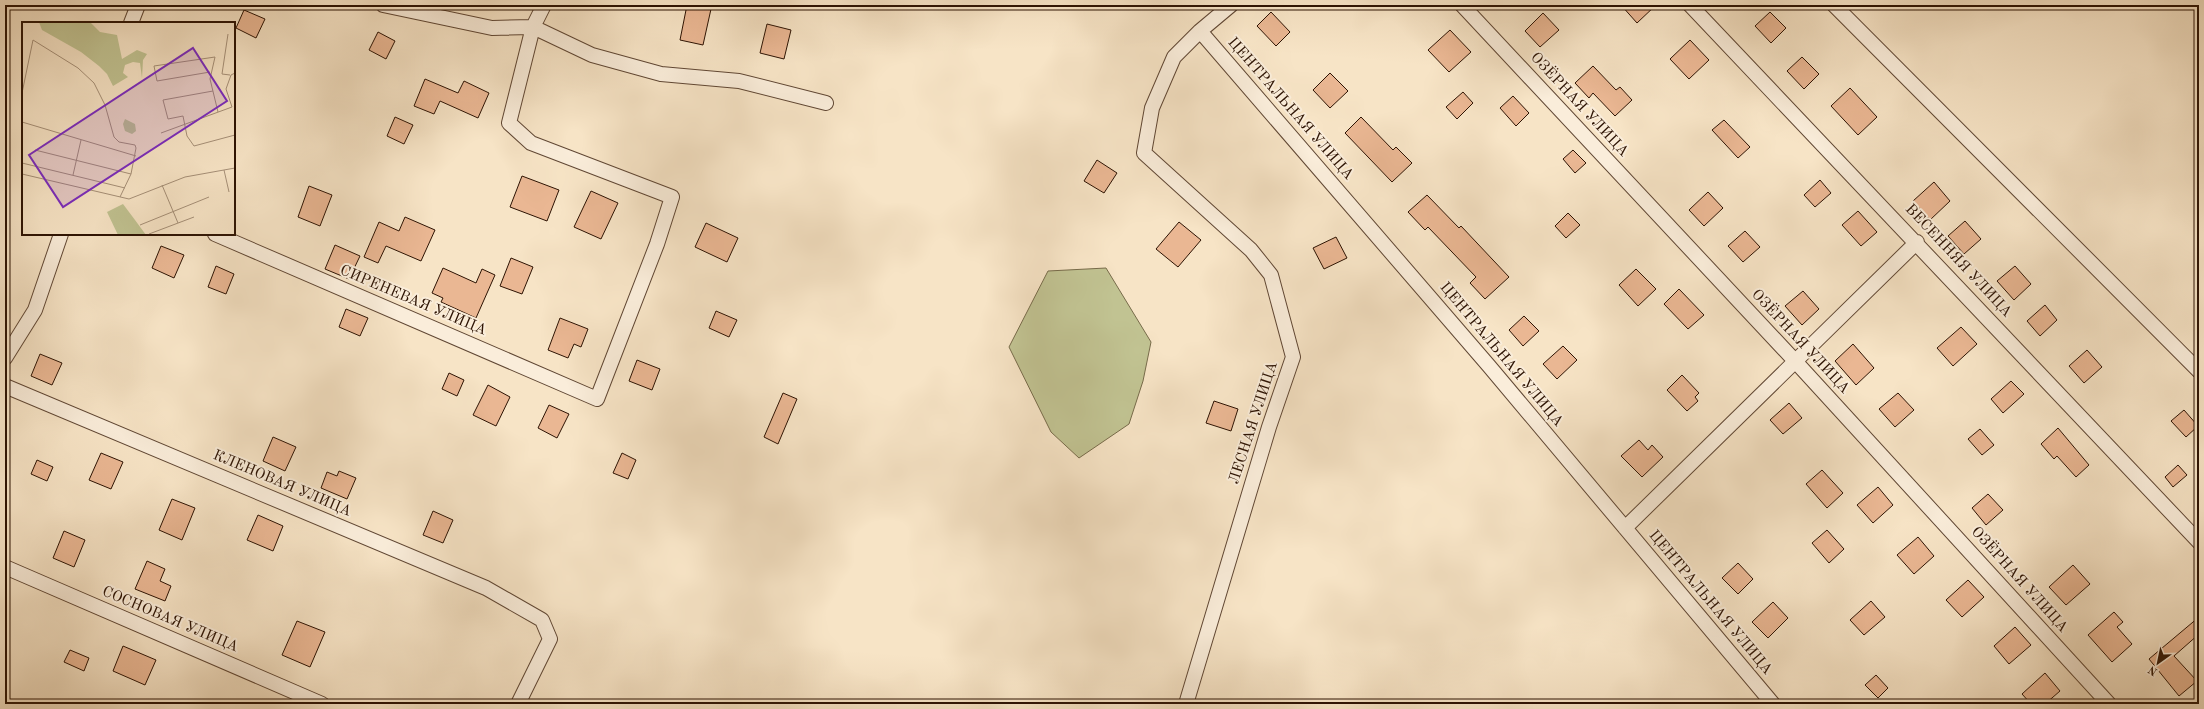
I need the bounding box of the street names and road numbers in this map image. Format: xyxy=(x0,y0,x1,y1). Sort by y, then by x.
street label: ЦЕНТРАЛЬНАЯ УЛИЦА xyxy=(1224,35,1356,183)
street label: ОЗЁРНАЯ УЛИЦА xyxy=(1527,48,1633,160)
street label: ВЕСЕННЯЯ УЛИЦА xyxy=(1902,202,2014,321)
street label: СИРЕНЕВАЯ УЛИЦА xyxy=(337,263,489,339)
street label: ЦЕНТРАЛЬНАЯ УЛИЦА xyxy=(1436,280,1566,430)
street label: ОЗЁРНАЯ УЛИЦА xyxy=(1748,285,1854,397)
street label: ЛЕСНАЯ УЛИЦА xyxy=(1227,359,1281,486)
street label: КЛЕНОВАЯ УЛИЦА xyxy=(211,448,354,520)
street label: ОЗЁРНАЯ УЛИЦА xyxy=(1968,522,2073,636)
street label: ЦЕНТРАЛЬНАЯ УЛИЦА xyxy=(1645,528,1775,678)
street label: СОСНОВАЯ УЛИЦА xyxy=(100,584,241,656)

